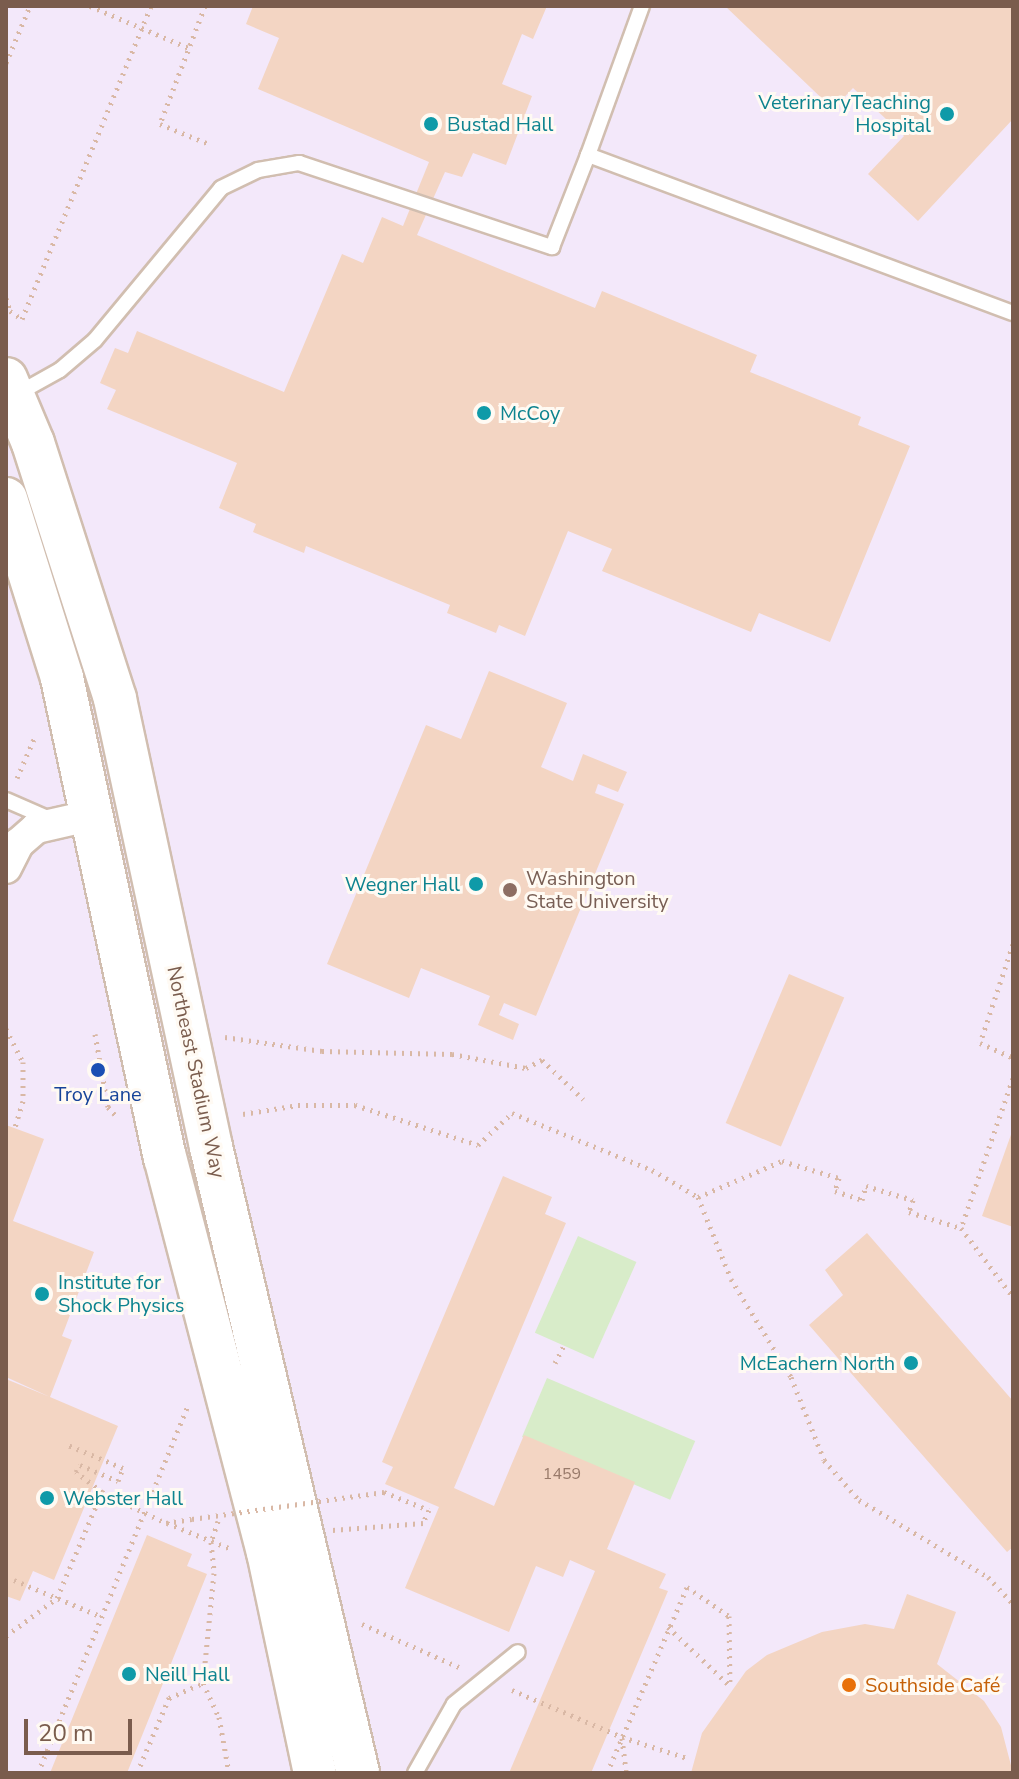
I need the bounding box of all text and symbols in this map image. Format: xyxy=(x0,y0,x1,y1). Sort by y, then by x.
place label: VeterinaryTeaching Hospital xyxy=(758,90,931,137)
marker: VeterinaryTeaching Hospital xyxy=(938,105,956,123)
place label: Bustad Hall xyxy=(447,112,553,136)
marker: Bustad Hall xyxy=(422,115,440,133)
place label: McCoy xyxy=(500,401,560,425)
marker: McCoy xyxy=(475,404,493,422)
place label: Washington State University xyxy=(526,866,669,913)
place label: Wegner Hall xyxy=(345,872,460,896)
marker: Wegner Hall xyxy=(467,875,485,893)
marker: Washington State University xyxy=(501,881,519,899)
street label: Northeast Stadium Way xyxy=(162,964,230,1180)
marker: Troy Lane xyxy=(89,1061,107,1079)
place label: Troy Lane xyxy=(54,1082,142,1106)
place label: Institute for Shock Physics xyxy=(58,1270,184,1317)
marker: Institute for Shock Physics xyxy=(33,1285,51,1303)
place label: McEachern North xyxy=(740,1351,895,1375)
marker: McEachern North xyxy=(902,1354,920,1372)
house number: 1459 xyxy=(543,1464,581,1484)
place label: Webster Hall xyxy=(63,1486,183,1510)
marker: Webster Hall xyxy=(38,1489,56,1507)
place label: Neill Hall xyxy=(145,1662,230,1686)
marker: Neill Hall xyxy=(120,1665,138,1683)
place label: Southside Café xyxy=(865,1673,1000,1697)
marker: Southside Café xyxy=(840,1676,858,1694)
scale bar xyxy=(28,1703,136,1753)
text: 20 m xyxy=(38,1717,94,1749)

